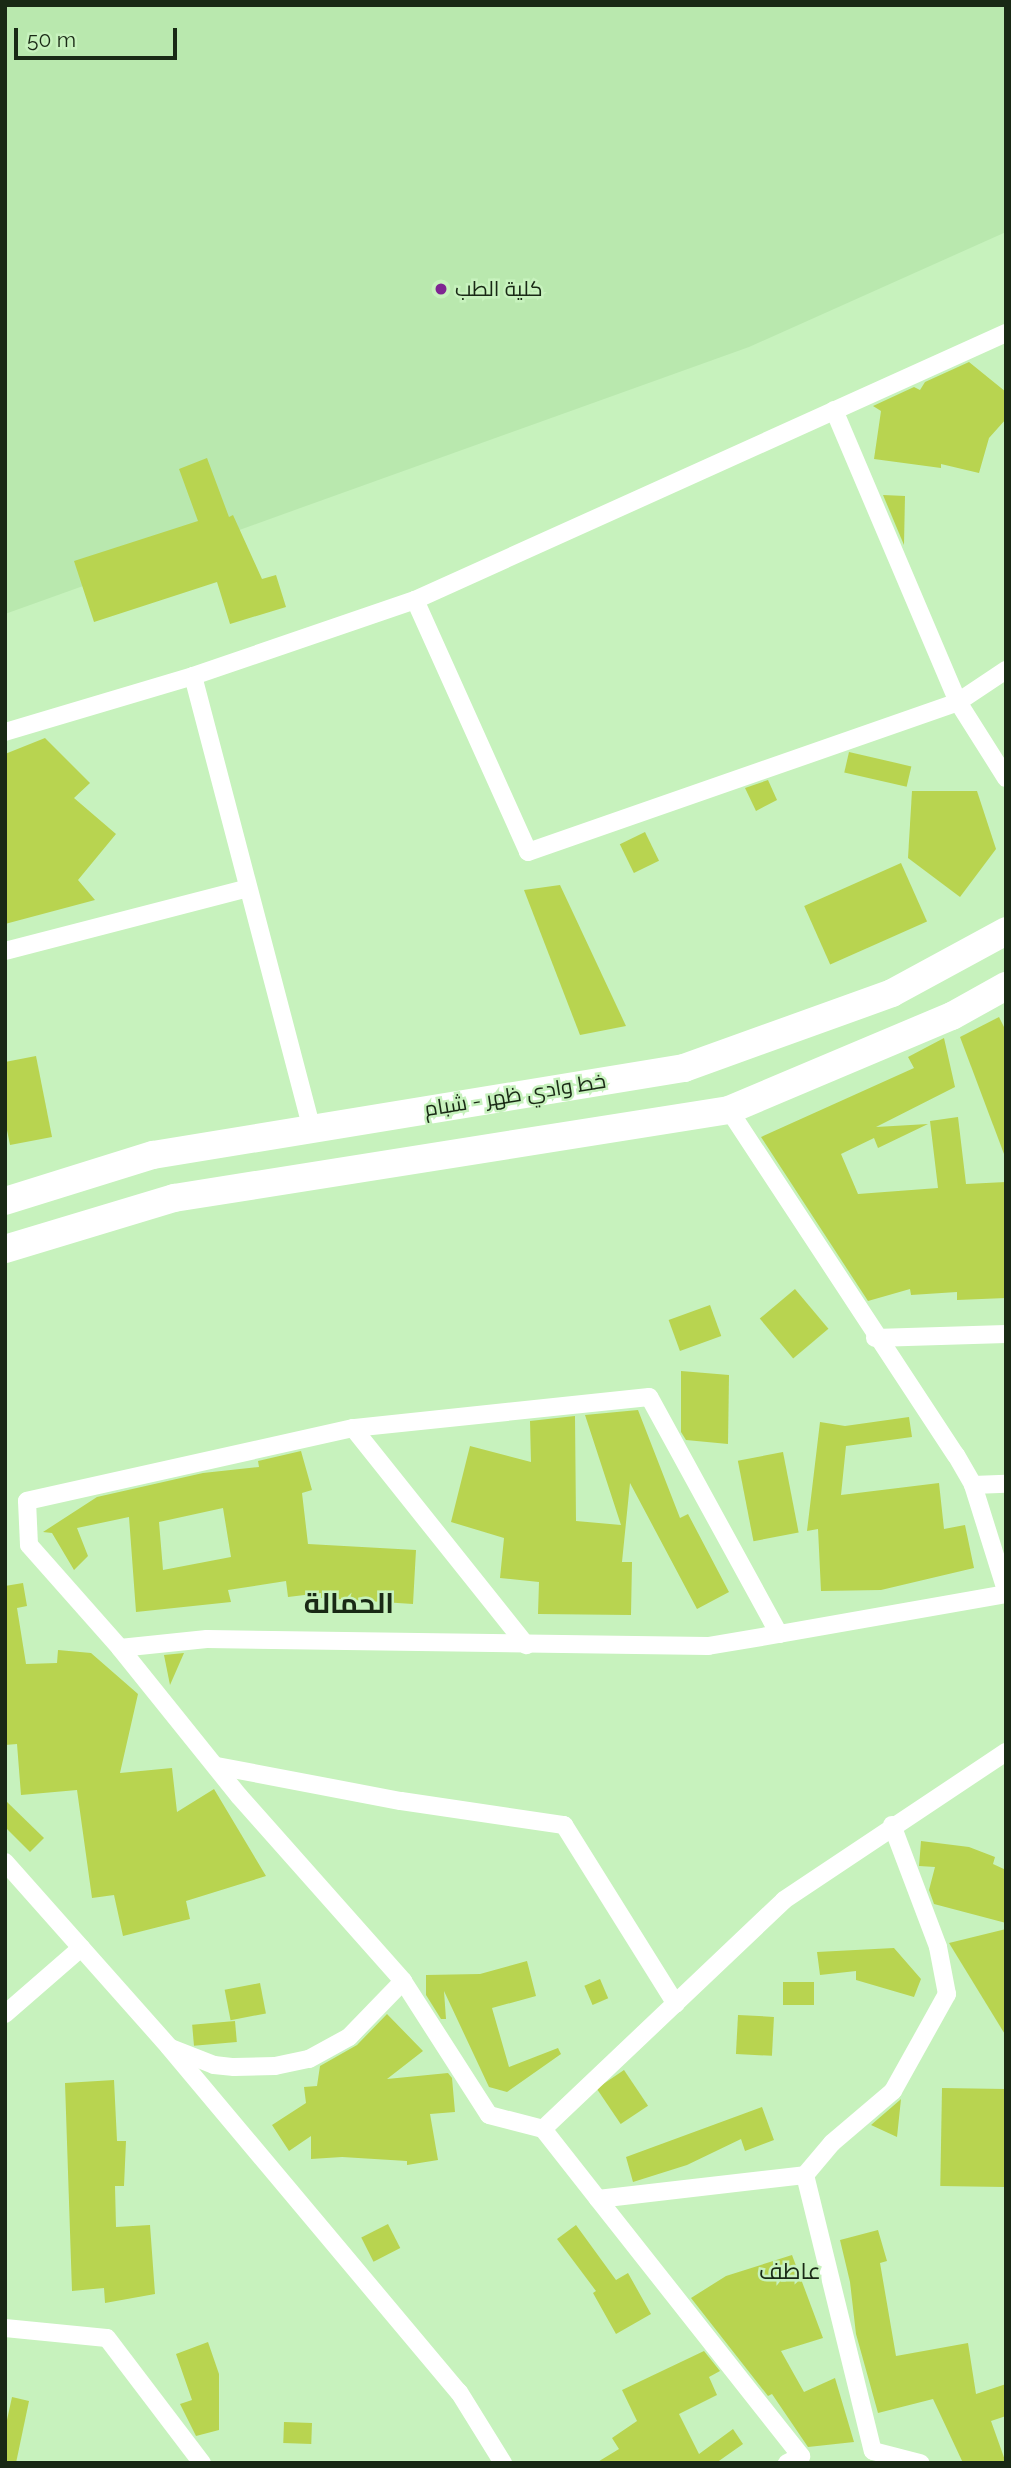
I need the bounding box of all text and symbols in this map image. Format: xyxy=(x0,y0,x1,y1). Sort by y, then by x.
scale bar xyxy=(18,14,180,58)
text: 50 m xyxy=(27,27,76,52)
place label: كلية الطب xyxy=(455,276,543,302)
marker: كلية الطب xyxy=(433,281,449,297)
street label: خط وادي ظهر - شبام xyxy=(422,1068,608,1122)
district label: الحمالة xyxy=(304,1587,394,1621)
district label: عاطف xyxy=(759,2257,821,2285)

